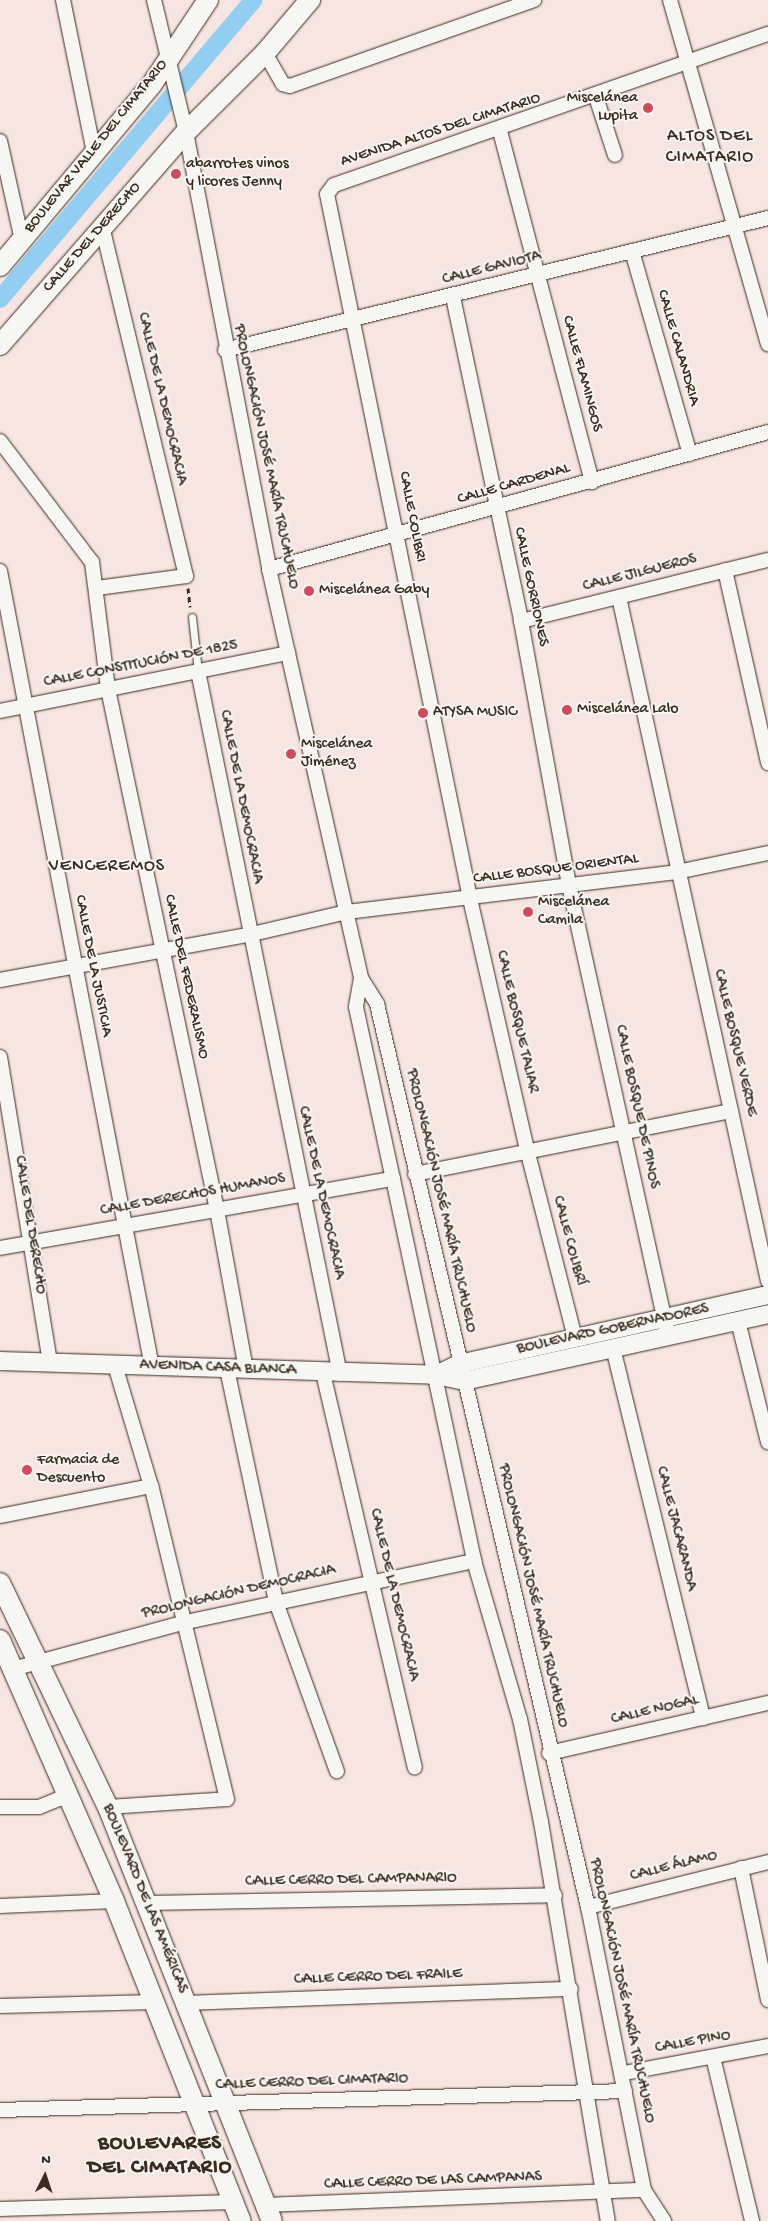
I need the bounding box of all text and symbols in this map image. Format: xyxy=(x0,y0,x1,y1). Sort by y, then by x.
street label: BOULEVAR VALLE DEL CIMATARIO xyxy=(21,56,173,238)
place label: Miscelánea Lupita xyxy=(567,89,638,127)
street label: AVENIDA ALTOS DEL CIMATARIO xyxy=(339,90,543,172)
marker: Miscelánea Lupita xyxy=(642,102,654,114)
district label: ALTOS DEL CIMATARIO xyxy=(665,127,755,170)
place label: abarrotes vinos y licores Jenny xyxy=(186,155,289,193)
marker: abarrotes vinos y licores Jenny xyxy=(170,168,182,180)
street label: CALLE DEL DERECHO xyxy=(40,179,146,297)
street label: CALLE GAVIOTA xyxy=(441,247,543,291)
street label: CALLE CALANDRIA xyxy=(651,288,703,408)
street label: CALLE DE LA DEMOCRACIA xyxy=(132,311,190,487)
street label: CALLE FLAMINGOS xyxy=(556,314,606,434)
street label: PROLONGACIÓN JOSÉ MARÍA TRUCHUELO xyxy=(228,323,302,591)
street label: CALLE CARDENAL xyxy=(455,460,573,510)
street label: CALLE COLIBRI xyxy=(393,470,429,564)
street label: CALLE GORRIONES xyxy=(508,526,552,648)
street label: CALLE JILGUEROS xyxy=(581,551,699,597)
place label: Miscelánea Gaby xyxy=(319,581,429,601)
marker: Miscelánea Gaby xyxy=(303,585,315,597)
street label: CALLE CONSTITUCIÓN DE 1825 xyxy=(42,637,240,693)
place label: Miscelánea Lalo xyxy=(577,700,679,720)
place label: ATYSA MUSIC xyxy=(433,703,517,723)
marker: Miscelánea Lalo xyxy=(561,704,573,716)
marker: ATYSA MUSIC xyxy=(417,707,429,719)
street label: CALLE DE LA DEMOCRACIA xyxy=(214,709,266,885)
place label: Miscelánea Jiménez xyxy=(301,735,372,773)
marker: Miscelánea Jiménez xyxy=(285,748,297,760)
street label: CALLE BOSQUE ORIENTAL xyxy=(472,850,640,890)
district label: VENCEREMOS xyxy=(48,856,166,878)
street label: CALLE DEL FEDERALISMO xyxy=(158,893,212,1061)
place label: Miscelánea Camila xyxy=(538,893,609,931)
street label: CALLE DE LA JUSTICIA xyxy=(69,894,115,1038)
marker: Miscelánea Camila xyxy=(522,906,534,918)
street label: CALLE BOSQUE TALIAR xyxy=(490,949,542,1095)
street label: CALLE BOSQUE VERDE xyxy=(708,968,760,1118)
street label: CALLE BOSQUE DE PINOS xyxy=(609,1023,663,1191)
street label: PROLONGACIÓN JOSÉ MARÍA TRUCHUELO xyxy=(400,1067,480,1335)
street label: CALLE DE LA DEMOCRACIA xyxy=(292,1105,348,1281)
street label: CALLE DEL DERECHO xyxy=(9,1154,49,1296)
street label: CALLE DERECHOS HUMANOS xyxy=(99,1170,287,1222)
street label: CALLE COLIBRÍ xyxy=(547,1194,589,1288)
street label: BOULEVARD GOBERNADORES xyxy=(515,1300,711,1360)
street label: AVENIDA CASA BLANCA xyxy=(139,1357,297,1381)
place label: Farmacia de Descuento xyxy=(37,1451,119,1489)
street label: PROLONGACIÓN JOSÉ MARÍA TRUCHUELO xyxy=(492,1462,572,1730)
marker: Farmacia de Descuento xyxy=(21,1464,33,1476)
street label: CALLE JACARANDA xyxy=(650,1465,700,1593)
street label: CALLE DE LA DEMOCRACIA xyxy=(364,1507,422,1683)
street label: PROLONGACIÓN DEMOCRACIA xyxy=(140,1561,338,1625)
street label: CALLE NOGAL xyxy=(609,1692,701,1730)
street label: BOULEVARD DE LAS AMÉRICAS xyxy=(97,1801,191,1997)
street label: CALLE ÁLAMO xyxy=(628,1847,720,1887)
street label: PROLONGACIÓN JOSÉ MARÍA TRUCHUELO xyxy=(584,1857,658,2125)
street label: CALLE CERRO DEL CAMPANARIO xyxy=(245,1870,457,1892)
street label: CALLE CERRO DEL FRAILE xyxy=(294,1965,462,1991)
street label: CALLE PINO xyxy=(654,2027,732,2059)
street label: CALLE CERRO DEL CIMATARIO xyxy=(215,2070,409,2096)
district label: BOULEVARES DEL CIMATARIO xyxy=(86,2132,234,2182)
north arrow xyxy=(20,2151,70,2201)
text: N xyxy=(41,2152,51,2169)
street label: CALLE CERRO DE LAS CAMPANAS xyxy=(324,2169,542,2195)

